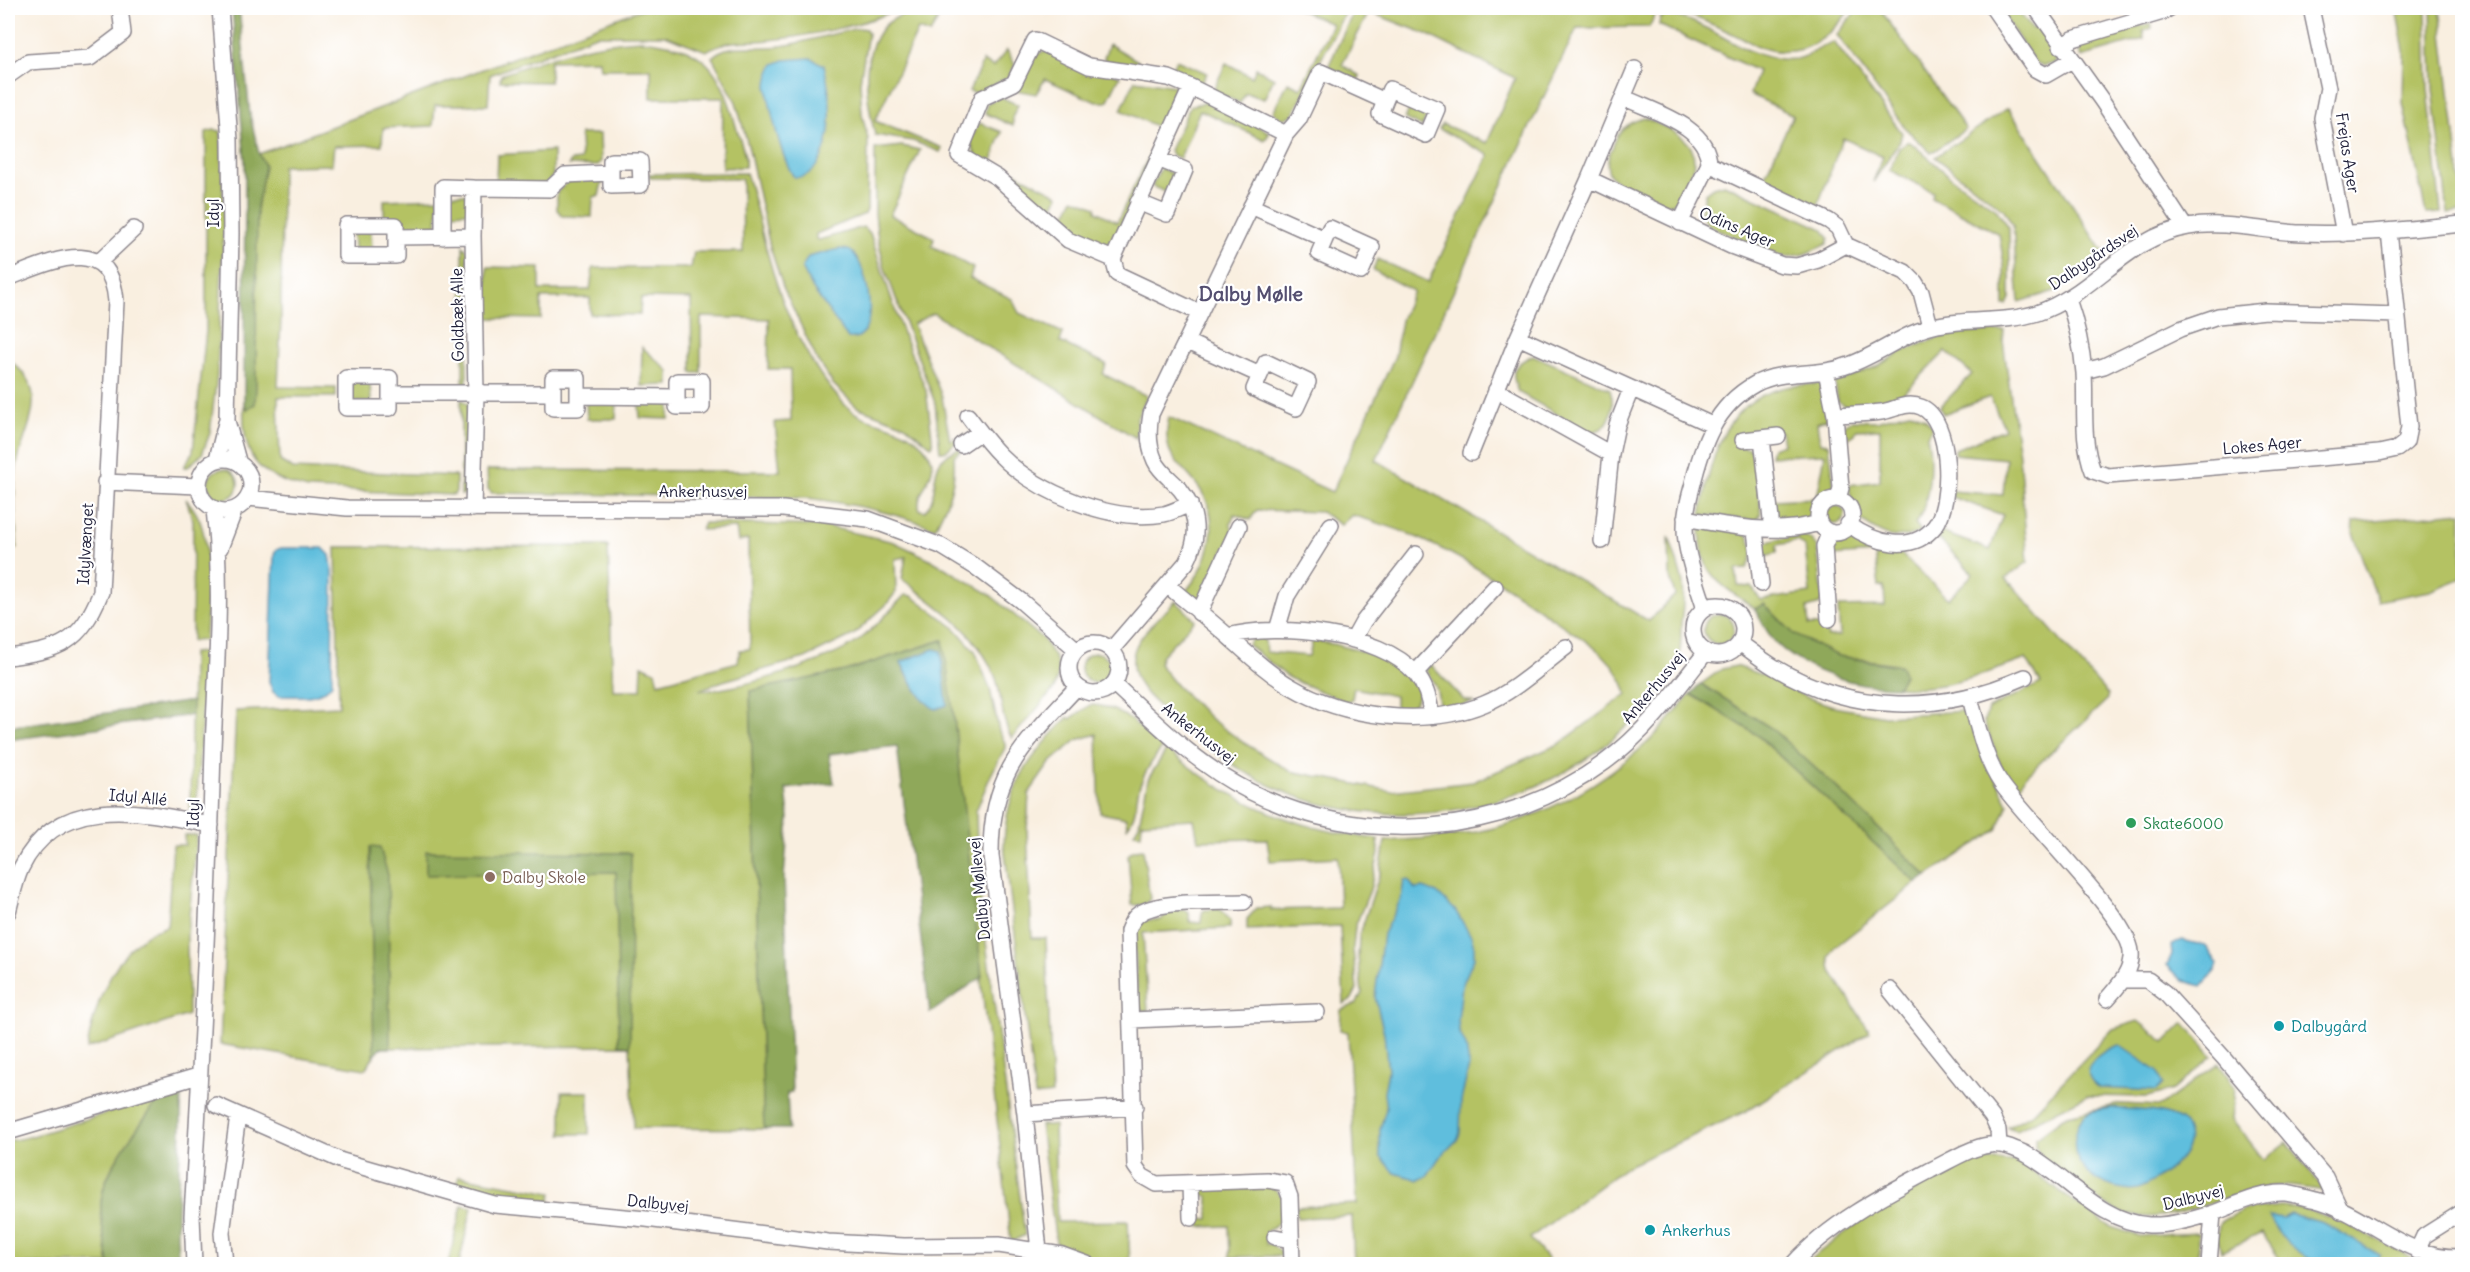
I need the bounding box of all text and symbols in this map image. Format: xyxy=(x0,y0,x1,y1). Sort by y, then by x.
street label: Frejas Ager xyxy=(2332,111,2364,195)
street label: Idyl xyxy=(203,199,223,227)
street label: Odins Ager xyxy=(1696,202,1778,252)
street label: Dalbygårdsvej xyxy=(2045,220,2141,294)
street label: Goldbæk Alle xyxy=(446,268,468,362)
district label: Dalby Mølle xyxy=(1199,281,1303,306)
street label: Lokes Ager xyxy=(2221,432,2303,458)
street label: Ankerhusvej xyxy=(659,481,747,501)
street label: Idylvænget xyxy=(73,502,97,586)
street label: Ankerhusvej xyxy=(1617,647,1689,727)
street label: Ankerhusvej xyxy=(1158,698,1240,768)
street label: Idyl Allé xyxy=(108,784,168,810)
street label: Idyl xyxy=(183,798,203,828)
place label: Skate6000 xyxy=(2143,813,2224,833)
marker: Skate6000 xyxy=(2124,816,2138,830)
street label: Dalby Møllevej xyxy=(964,837,994,941)
place label: Dalby Skole xyxy=(502,867,586,887)
marker: Dalby Skole xyxy=(483,870,497,884)
place label: Dalbygård xyxy=(2291,1016,2367,1036)
marker: Dalbygård xyxy=(2272,1019,2286,1033)
street label: Dalbyvej xyxy=(2161,1180,2225,1214)
street label: Dalbyvej xyxy=(626,1190,690,1216)
place label: Ankerhus xyxy=(1662,1220,1731,1240)
marker: Ankerhus xyxy=(1643,1223,1657,1237)

